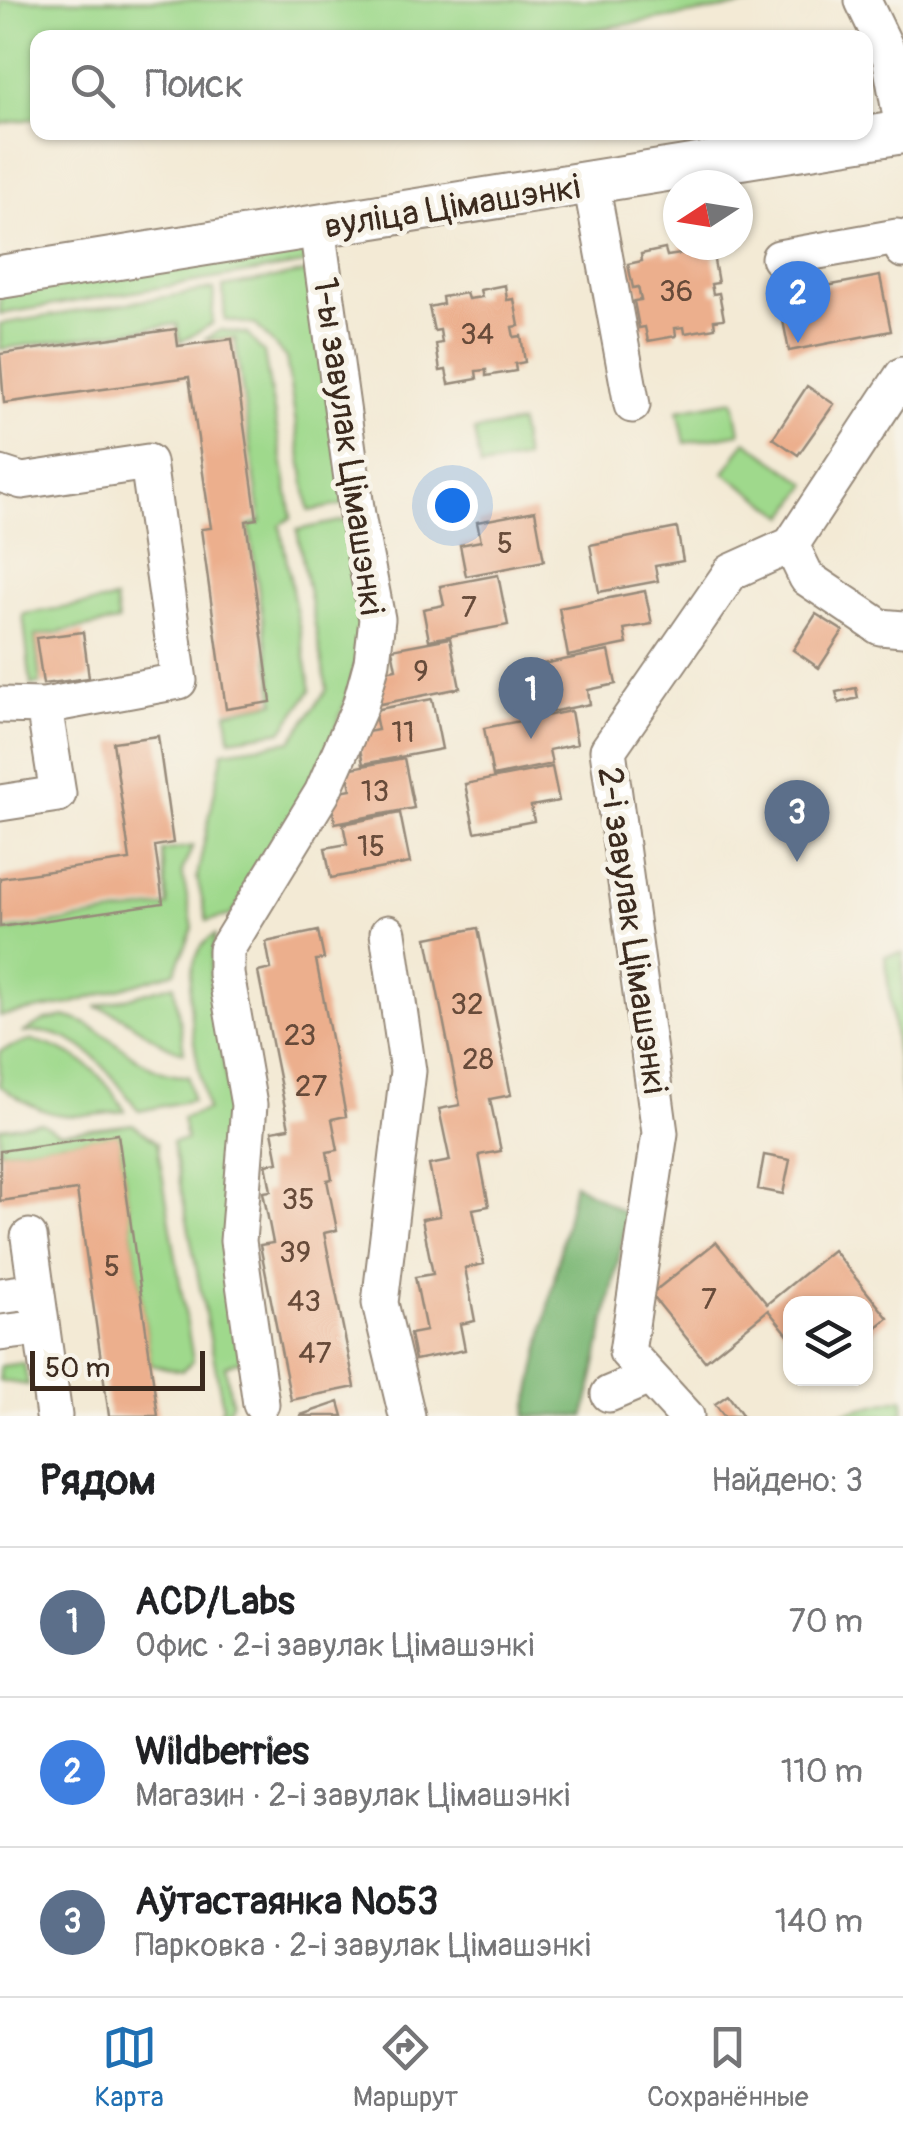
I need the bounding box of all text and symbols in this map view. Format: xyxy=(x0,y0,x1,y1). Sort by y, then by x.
search box xyxy=(30,30,873,140)
icon: search xyxy=(65,58,120,113)
text: Поиск xyxy=(145,61,244,109)
street label: вуліца Цімашэнкі xyxy=(321,165,583,249)
north arrow xyxy=(663,170,753,260)
pin: 2 xyxy=(766,260,830,343)
house number: 36 xyxy=(659,273,693,310)
street label: 1-ы завулак Цімашэнкі xyxy=(303,275,393,618)
house number: 34 xyxy=(460,316,494,353)
your location xyxy=(427,480,478,531)
house number: 5 xyxy=(497,525,513,562)
house number: 7 xyxy=(461,589,477,626)
house number: 9 xyxy=(413,653,429,690)
pin: 1 xyxy=(498,656,564,739)
house number: 11 xyxy=(391,714,415,751)
street label: 2-і завулак Цімашэнкі xyxy=(587,764,677,1096)
house number: 13 xyxy=(361,773,389,810)
pin: 3 xyxy=(764,780,830,862)
house number: 15 xyxy=(357,828,385,865)
house number: 32 xyxy=(450,986,484,1023)
house number: 23 xyxy=(284,1017,316,1054)
house number: 28 xyxy=(462,1041,494,1078)
house number: 27 xyxy=(295,1068,327,1105)
house number: 35 xyxy=(282,1181,315,1218)
house number: 39 xyxy=(279,1234,311,1271)
house number: 5 xyxy=(104,1248,120,1285)
house number: 7 xyxy=(701,1281,717,1318)
house number: 43 xyxy=(287,1283,321,1320)
map controls xyxy=(783,1296,873,1386)
button: layers xyxy=(783,1296,873,1386)
house number: 47 xyxy=(298,1335,332,1372)
scale bar xyxy=(30,1346,205,1390)
text: 50 m xyxy=(45,1351,110,1386)
text: Рядом xyxy=(40,1455,156,1507)
text: Найдено: 3 xyxy=(711,1461,863,1501)
text: ACD/Labs xyxy=(135,1578,295,1626)
text: 1 xyxy=(66,1602,79,1642)
text: 70 m xyxy=(789,1602,863,1642)
text: Офис · 2-і завулак Цімашэнкі xyxy=(135,1626,534,1666)
text: Wildberries xyxy=(135,1728,309,1776)
text: 2 xyxy=(64,1752,81,1792)
text: 110 m xyxy=(781,1752,863,1792)
text: Магазин · 2-і завулак Цімашэнкі xyxy=(135,1776,570,1816)
text: Аўтастаянка №53 xyxy=(135,1878,438,1926)
text: 3 xyxy=(64,1902,81,1942)
text: 140 m xyxy=(775,1902,863,1942)
text: Парковка · 2-і завулак Цімашэнкі xyxy=(135,1926,591,1966)
tab: Карта xyxy=(94,2020,164,2115)
tab: Маршрут xyxy=(353,2020,458,2115)
tab: Сохранённые xyxy=(647,2020,809,2115)

